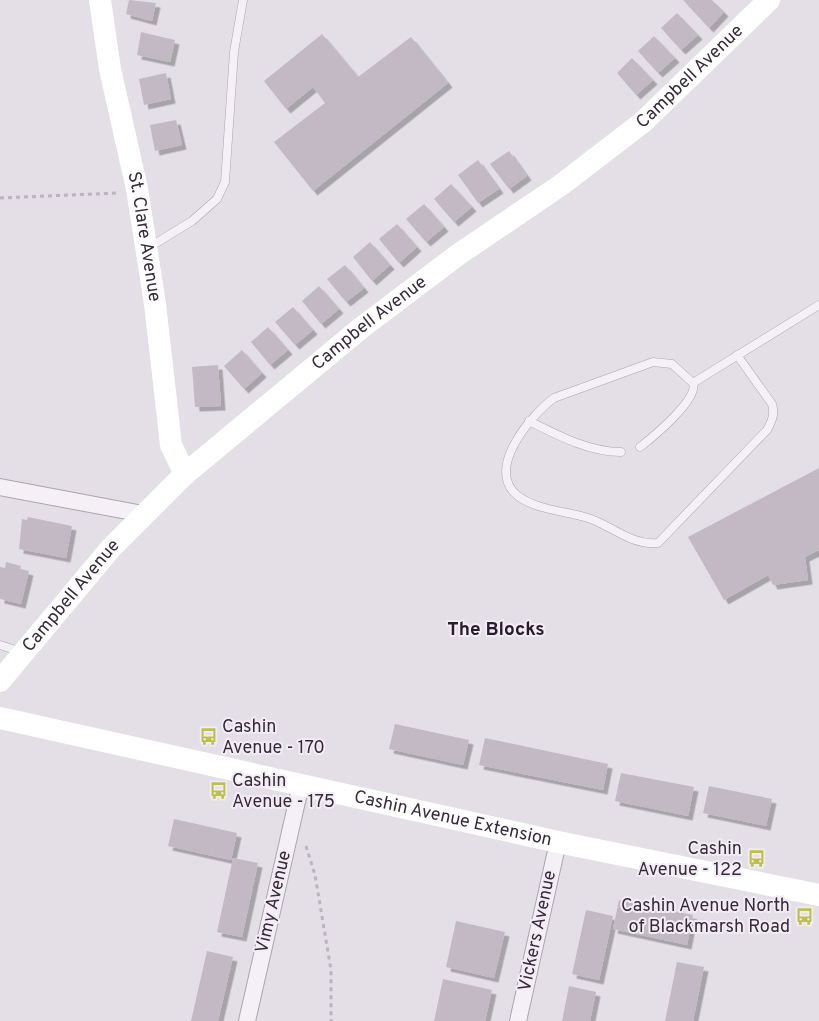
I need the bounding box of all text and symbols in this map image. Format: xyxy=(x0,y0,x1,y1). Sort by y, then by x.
street label: Campbell Avenue xyxy=(631,20,748,134)
street label: St. Clare Avenue xyxy=(122,169,166,303)
street label: Campbell Avenue xyxy=(307,271,431,376)
street label: Campbell Avenue xyxy=(17,534,125,657)
district label: The Blocks xyxy=(447,618,545,642)
place label: Cashin Avenue - 170 xyxy=(222,716,325,760)
bus stop icon: Cashin Avenue - 170 xyxy=(198,727,218,747)
place label: Cashin Avenue - 175 xyxy=(232,770,335,814)
bus stop icon: Cashin Avenue - 175 xyxy=(208,781,228,801)
street label: Cashin Avenue Extension xyxy=(352,786,554,852)
place label: Cashin Avenue - 122 xyxy=(637,838,742,882)
street label: Vimy Avenue xyxy=(251,848,297,956)
bus stop icon: Cashin Avenue - 122 xyxy=(746,849,766,869)
street label: Vickers Avenue xyxy=(514,868,562,994)
place label: Cashin Avenue North of Blackmarsh Road xyxy=(621,895,790,939)
bus stop icon: Cashin Avenue North of Blackmarsh Road xyxy=(794,906,814,926)

